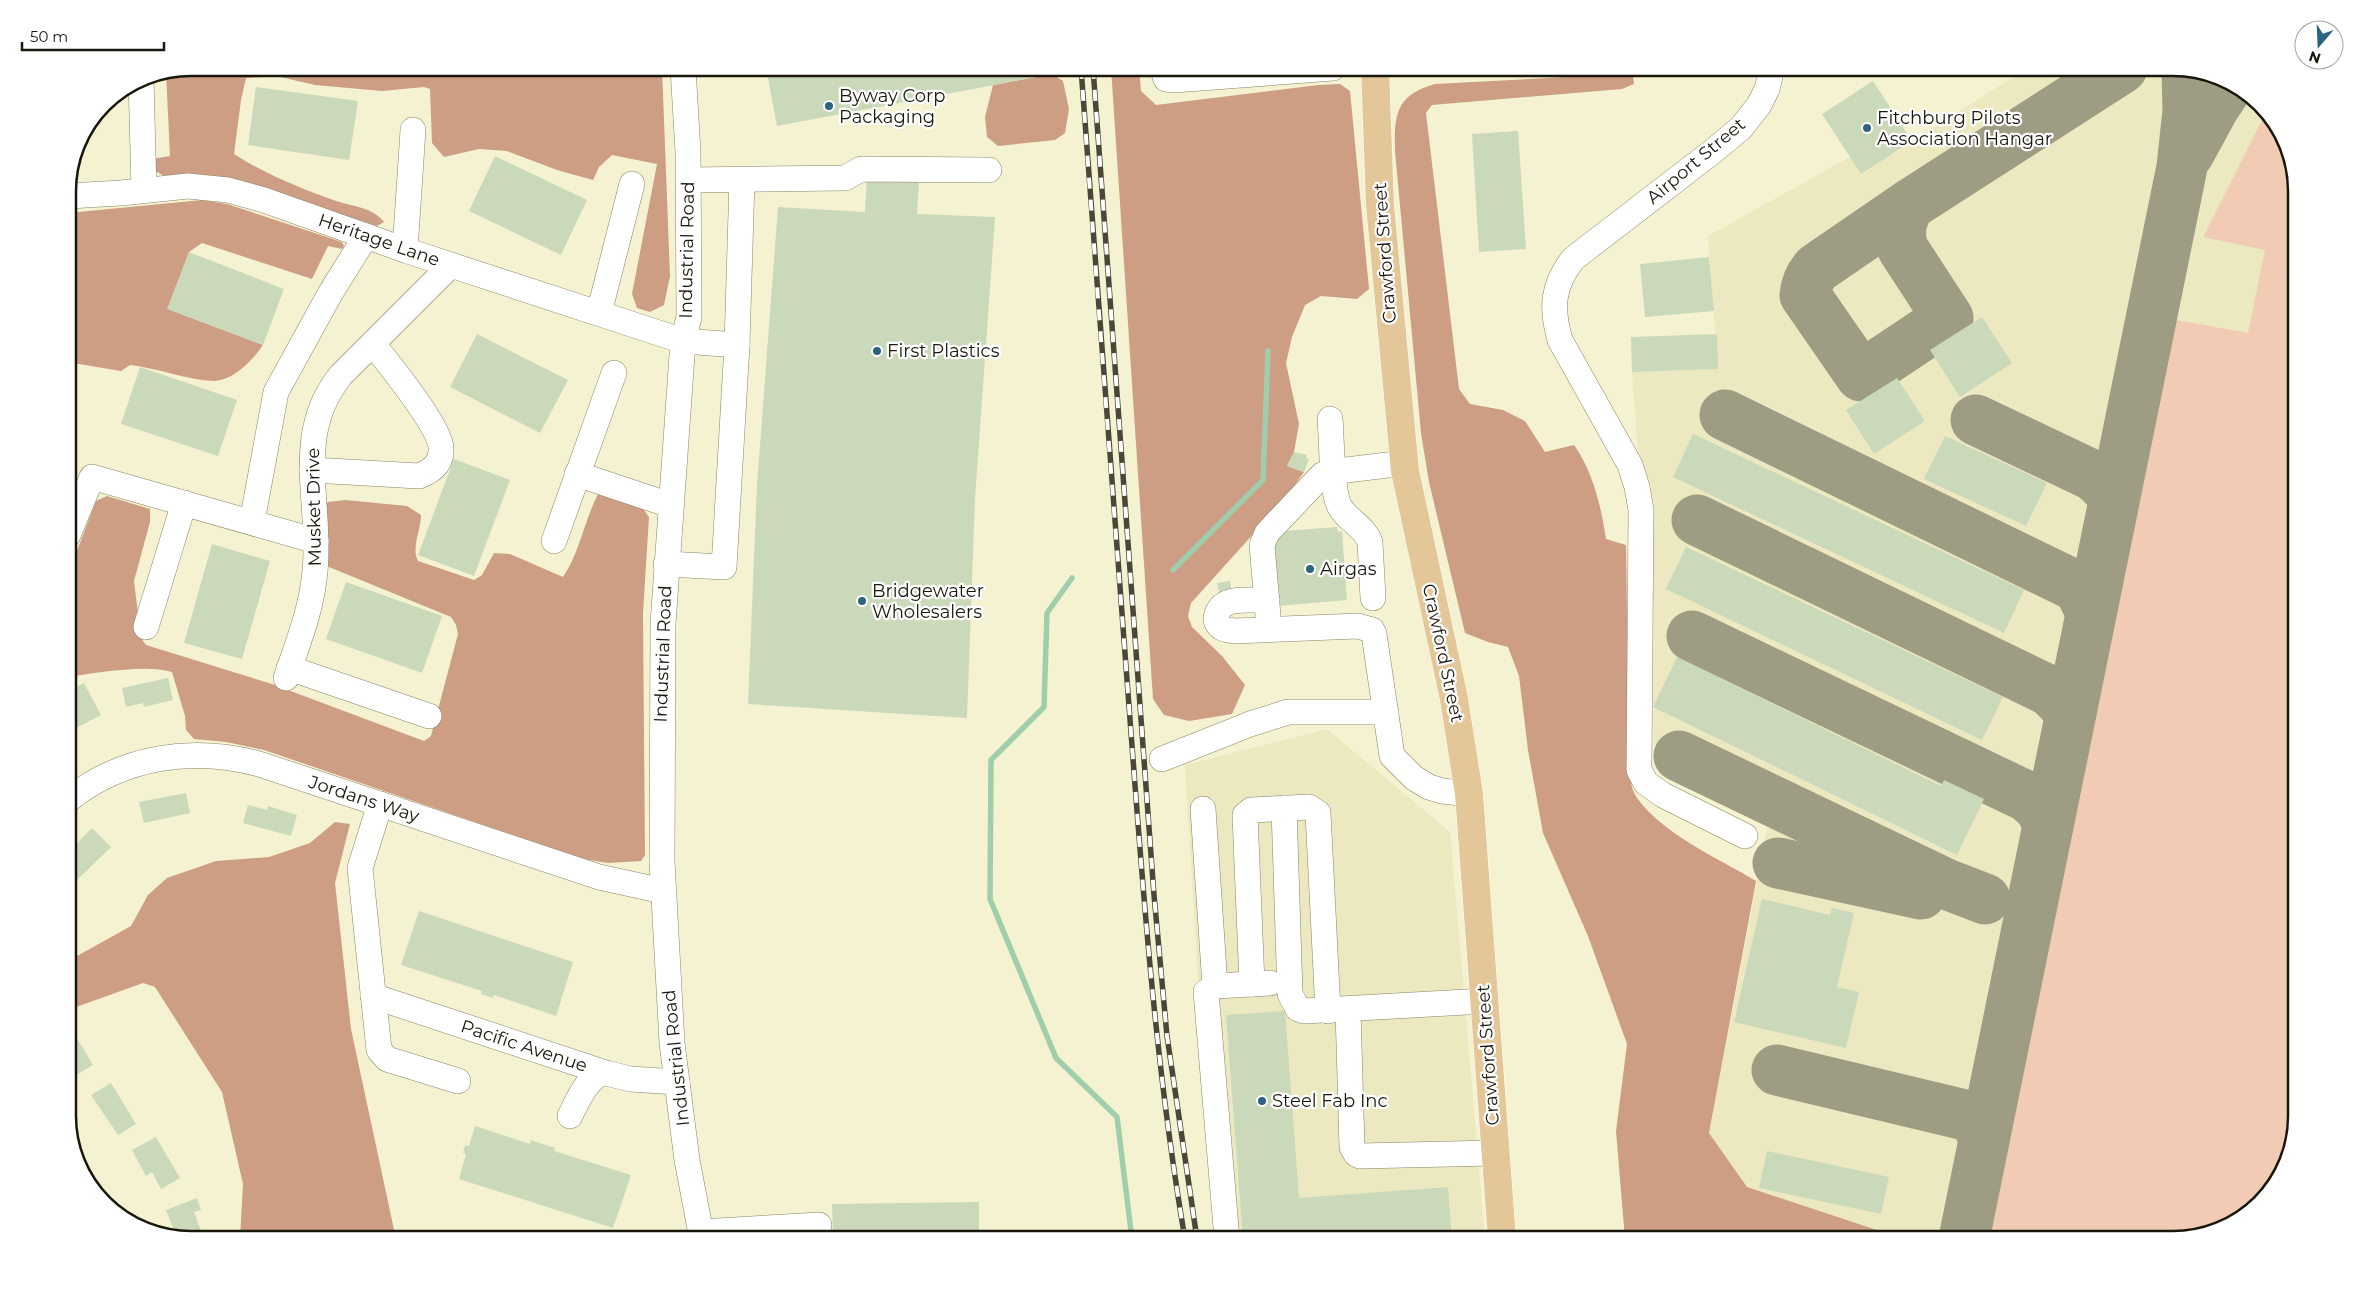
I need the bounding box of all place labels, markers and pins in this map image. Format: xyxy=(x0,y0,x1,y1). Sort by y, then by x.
place label: Byway Corp Packaging xyxy=(839,85,945,128)
marker: Byway Corp Packaging xyxy=(823,100,835,112)
place label: Fitchburg Pilots Association Hangar xyxy=(1877,107,2052,150)
marker: Fitchburg Pilots Association Hangar xyxy=(1861,122,1873,134)
place label: First Plastics xyxy=(887,340,1000,362)
marker: First Plastics xyxy=(871,345,883,357)
place label: Airgas xyxy=(1320,558,1377,580)
marker: Airgas xyxy=(1304,563,1316,575)
place label: Bridgewater Wholesalers xyxy=(872,580,984,623)
marker: Bridgewater Wholesalers xyxy=(856,595,868,607)
place label: Steel Fab Inc xyxy=(1272,1090,1388,1112)
marker: Steel Fab Inc xyxy=(1256,1095,1268,1107)

